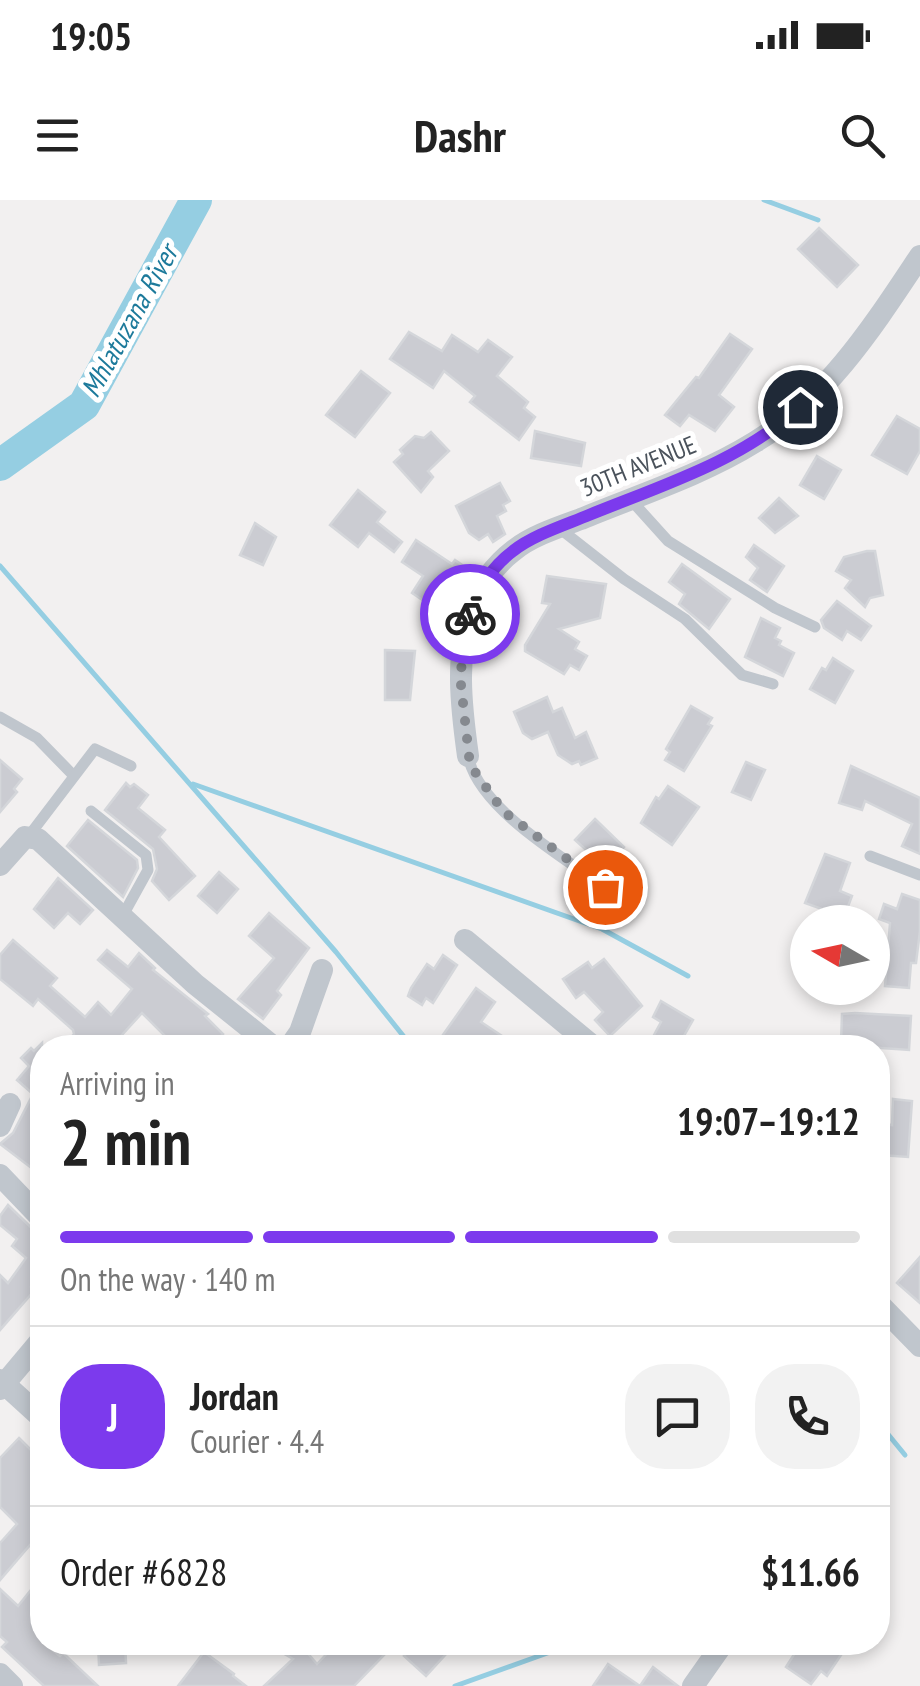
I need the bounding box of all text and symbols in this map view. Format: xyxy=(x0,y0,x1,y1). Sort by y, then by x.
text: 19:05 xyxy=(50,11,132,60)
text: Dashr xyxy=(414,106,506,164)
icon: menu xyxy=(30,108,85,163)
icon: search xyxy=(835,108,890,163)
water label: Mhlatuzana River xyxy=(72,235,188,403)
pin xyxy=(758,365,843,450)
icon: home xyxy=(773,380,828,435)
street label: 30TH AVENUE xyxy=(575,428,701,504)
courier xyxy=(420,564,520,664)
icon: bike xyxy=(443,587,498,642)
pin xyxy=(563,845,648,930)
icon: bag xyxy=(578,860,633,915)
north arrow xyxy=(790,905,890,1005)
map controls xyxy=(790,905,890,1005)
text: Arriving in xyxy=(60,1062,175,1104)
text: 19:07–19:12 xyxy=(677,1096,860,1145)
text: 2 min xyxy=(60,1099,191,1183)
text: On the way · 140 m xyxy=(60,1258,275,1300)
button: chat xyxy=(625,1364,730,1469)
button: phone xyxy=(755,1364,860,1469)
text: Jordan xyxy=(190,1371,279,1420)
text: J xyxy=(107,1392,118,1441)
text: Courier · 4.4 xyxy=(190,1420,324,1462)
text: Order #6828 xyxy=(60,1547,227,1596)
text: $11.66 xyxy=(761,1547,860,1596)

